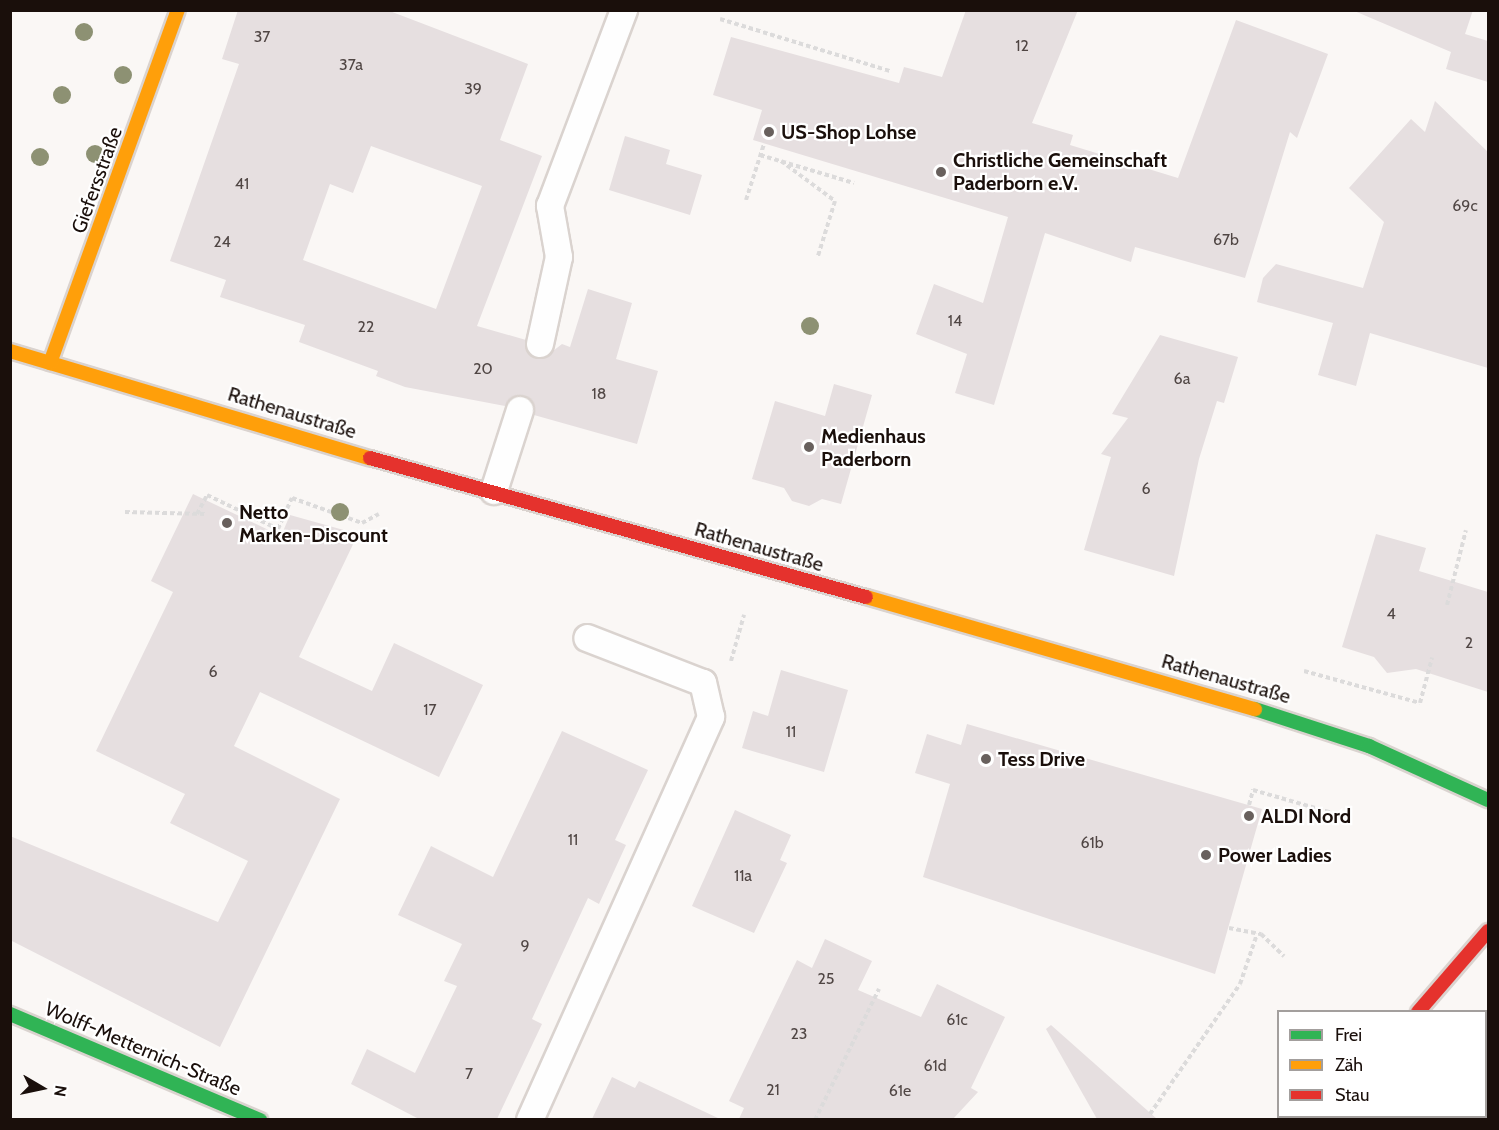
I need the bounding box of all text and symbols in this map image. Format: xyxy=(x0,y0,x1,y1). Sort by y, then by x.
house number: 37 xyxy=(254,27,270,47)
house number: 12 xyxy=(1015,36,1029,56)
house number: 37a xyxy=(339,55,363,75)
house number: 39 xyxy=(464,79,482,99)
place label: US-Shop Lohse xyxy=(781,120,916,144)
street label: Giefersstraße xyxy=(67,123,127,237)
marker: US-Shop Lohse xyxy=(762,125,776,139)
place label: Christliche Gemeinschaft Paderborn e.V. xyxy=(953,148,1167,195)
marker: Christliche Gemeinschaft Paderborn e.V. xyxy=(934,165,948,179)
house number: 41 xyxy=(235,174,249,194)
house number: 69c xyxy=(1452,196,1478,216)
house number: 67b xyxy=(1213,230,1239,250)
house number: 24 xyxy=(213,232,231,252)
house number: 14 xyxy=(948,311,962,331)
house number: 22 xyxy=(358,317,374,337)
house number: 20 xyxy=(473,359,493,379)
house number: 6a xyxy=(1174,369,1190,389)
street label: Rathenaustraße xyxy=(225,382,359,444)
house number: 18 xyxy=(592,384,606,404)
place label: Medienhaus Paderborn xyxy=(821,424,926,471)
marker: Medienhaus Paderborn xyxy=(802,440,816,454)
house number: 6 xyxy=(1141,479,1151,499)
place label: Netto Marken-Discount xyxy=(239,500,388,547)
marker: Netto Marken-Discount xyxy=(220,516,234,530)
street label: Rathenaustraße xyxy=(692,517,826,577)
house number: 4 xyxy=(1386,604,1396,624)
house number: 2 xyxy=(1465,633,1473,653)
street label: Rathenaustraße xyxy=(1159,649,1293,709)
house number: 6 xyxy=(208,662,218,682)
house number: 17 xyxy=(423,700,437,720)
house number: 11 xyxy=(786,722,796,742)
place label: Tess Drive xyxy=(998,747,1085,771)
marker: Tess Drive xyxy=(979,752,993,766)
place label: ALDI Nord xyxy=(1261,804,1351,828)
marker: ALDI Nord xyxy=(1242,809,1256,823)
house number: 11 xyxy=(568,830,578,850)
house number: 61b xyxy=(1080,833,1104,853)
place label: Power Ladies xyxy=(1218,843,1332,867)
marker: Power Ladies xyxy=(1199,848,1213,862)
house number: 11a xyxy=(734,866,752,886)
house number: 9 xyxy=(520,936,530,956)
house number: 25 xyxy=(817,969,835,989)
street label: Wolff-Metternich-Straße xyxy=(41,997,245,1101)
house number: 61c xyxy=(946,1010,968,1030)
legend xyxy=(1277,1010,1487,1118)
house number: 23 xyxy=(790,1024,808,1044)
text: Frei xyxy=(1335,1024,1362,1046)
text: Zäh xyxy=(1335,1054,1363,1076)
house number: 61d xyxy=(923,1056,947,1076)
north arrow xyxy=(12,1058,72,1118)
house number: 7 xyxy=(465,1064,473,1084)
house number: 21 xyxy=(766,1080,780,1100)
house number: 61e xyxy=(889,1081,911,1101)
text: N xyxy=(50,1084,71,1098)
text: Stau xyxy=(1335,1084,1369,1106)

